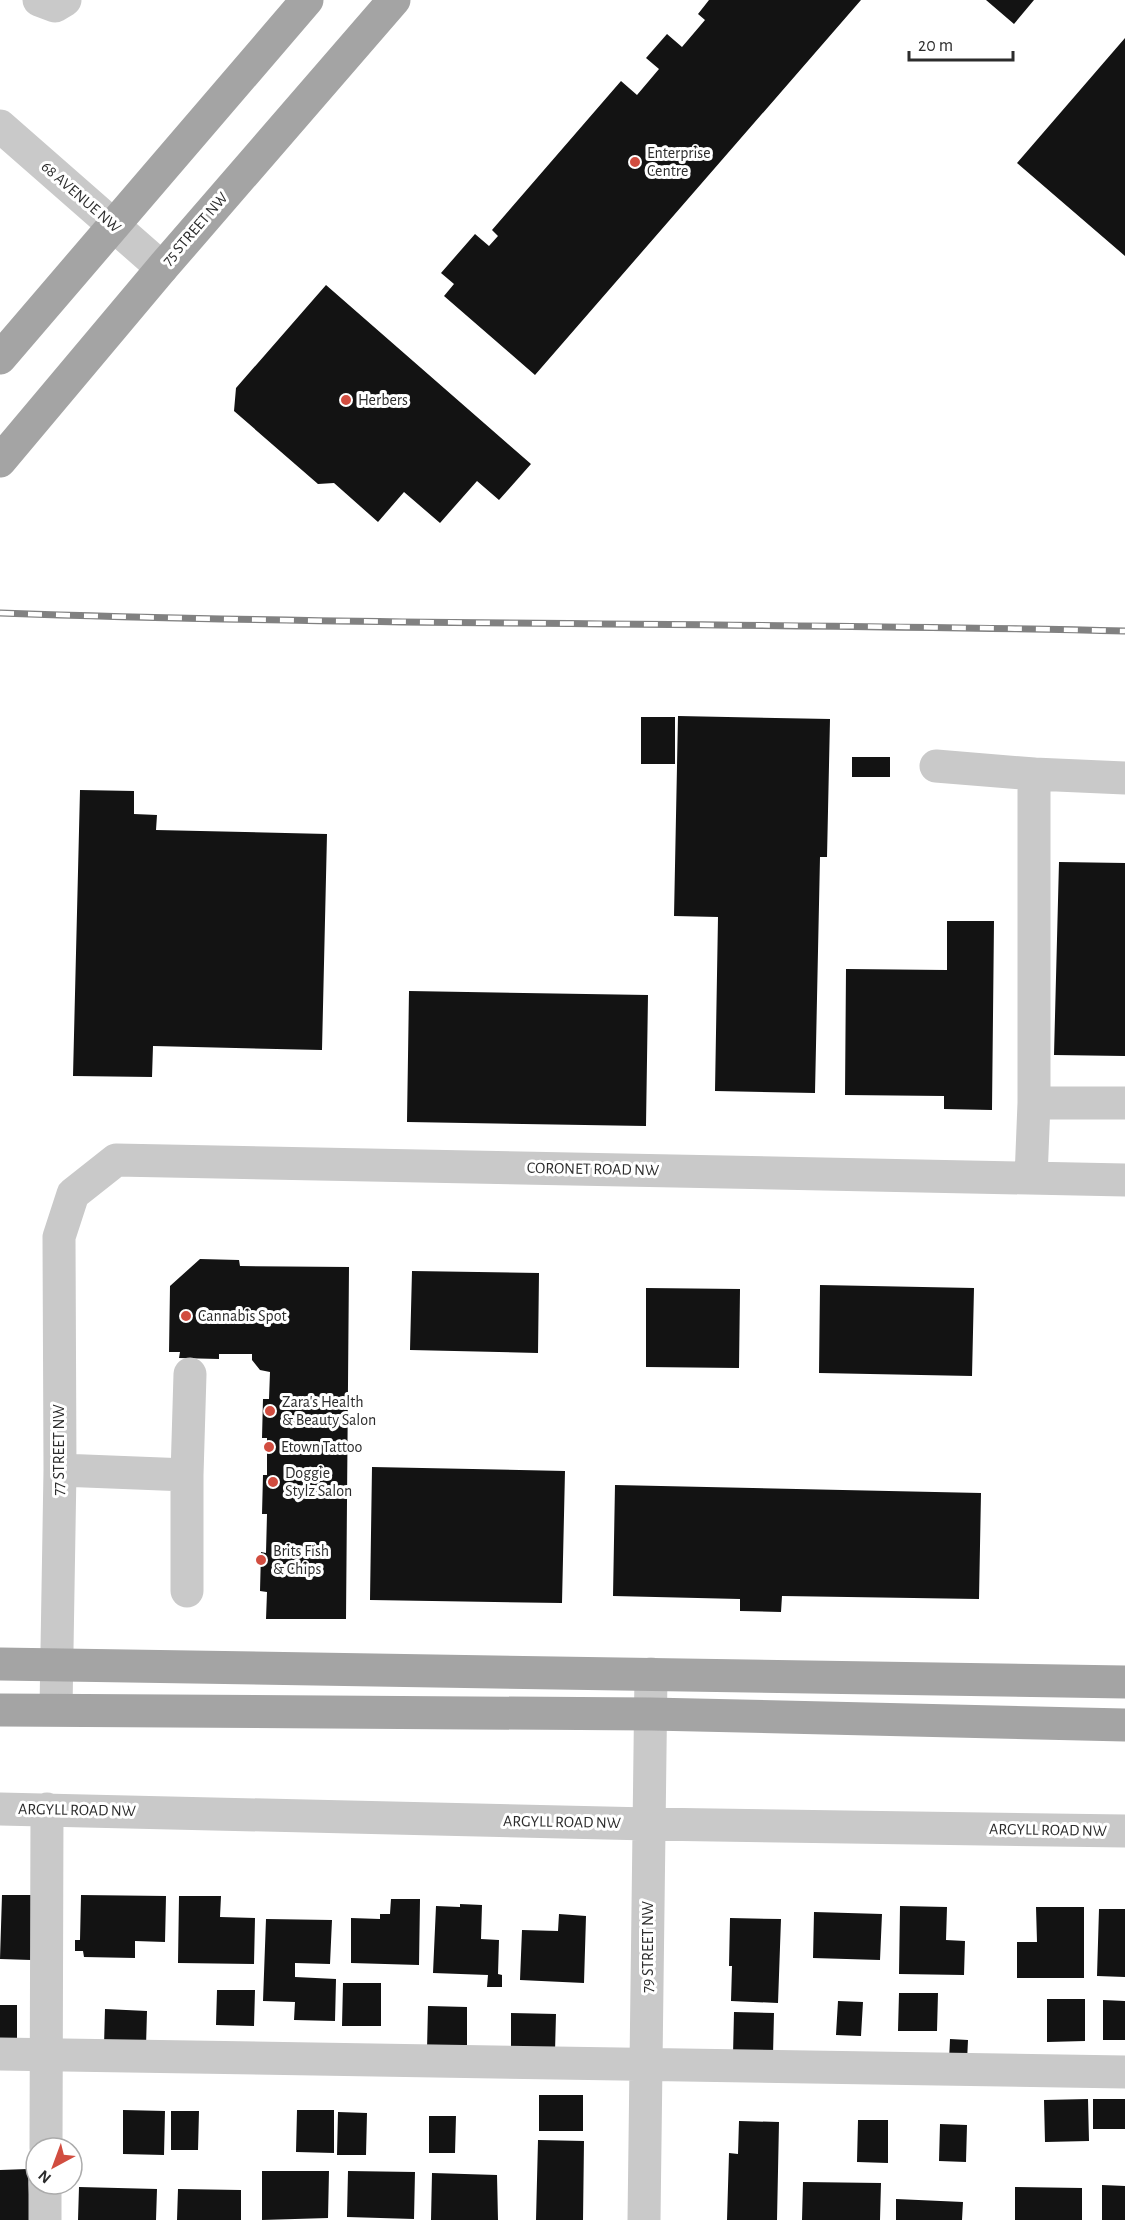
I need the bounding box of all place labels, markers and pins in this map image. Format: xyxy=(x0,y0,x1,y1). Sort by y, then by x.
place label: Enterprise Centre xyxy=(647,145,711,179)
marker: Enterprise Centre xyxy=(628,155,642,169)
place label: Herbers xyxy=(358,392,408,408)
marker: Herbers xyxy=(339,393,353,407)
place label: Cannabis Spot xyxy=(198,1308,287,1324)
marker: Cannabis Spot xyxy=(179,1309,193,1323)
place label: Zara's Health & Beauty Salon xyxy=(282,1394,376,1429)
marker: Zara's Health & Beauty Salon xyxy=(263,1404,277,1418)
place label: Etown Tattoo xyxy=(281,1439,363,1455)
marker: Etown Tattoo xyxy=(262,1440,276,1454)
place label: Doggie Stylz Salon xyxy=(285,1465,352,1500)
marker: Doggie Stylz Salon xyxy=(266,1475,280,1489)
place label: Brits Fish & Chips xyxy=(273,1543,329,1577)
marker: Brits Fish & Chips xyxy=(254,1553,268,1567)

